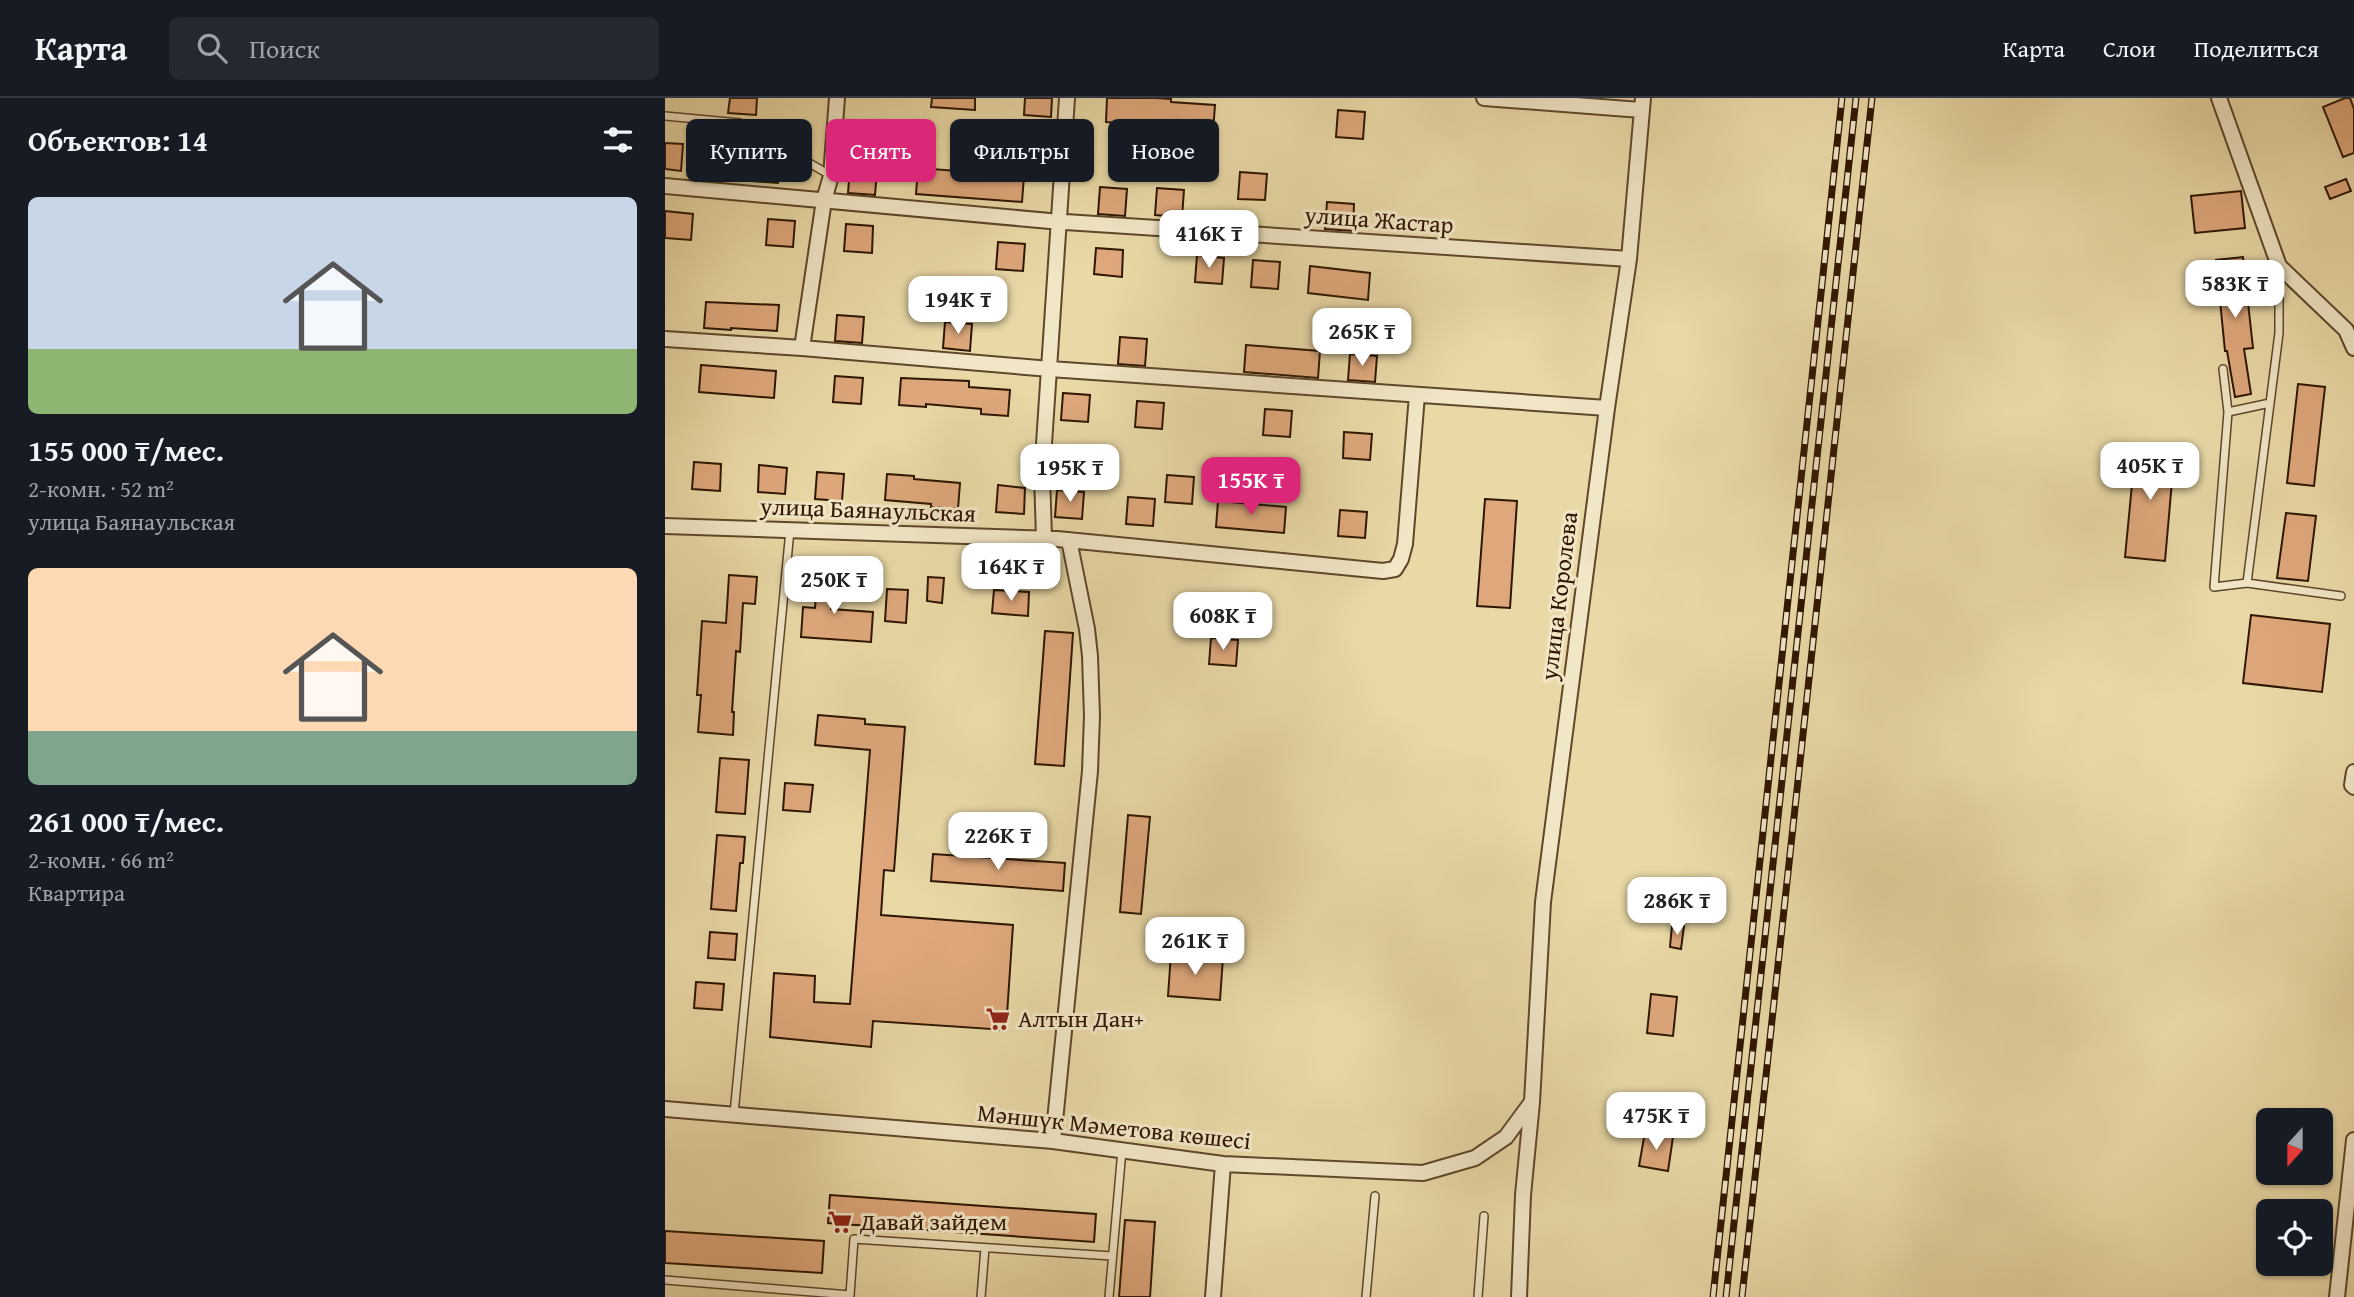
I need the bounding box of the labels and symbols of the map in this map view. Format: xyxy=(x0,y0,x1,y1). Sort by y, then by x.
street label: улица Жастар xyxy=(1302,197,1455,242)
pin: 416K ₸ xyxy=(1152,211,1266,270)
pin: 583K ₸ xyxy=(2178,260,2292,320)
pin: 194K ₸ xyxy=(901,276,1015,336)
pin: 265K ₸ xyxy=(1305,308,1419,368)
pin: 405K ₸ xyxy=(2093,442,2207,502)
pin: 195K ₸ xyxy=(1013,444,1127,504)
pin: 155K ₸ xyxy=(1194,458,1308,517)
street label: улица Баянаульская xyxy=(758,488,977,531)
street label: улица Королева xyxy=(1531,509,1586,683)
pin: 164K ₸ xyxy=(954,544,1068,603)
pin: 250K ₸ xyxy=(777,556,891,616)
pin: 608K ₸ xyxy=(1166,592,1280,652)
pin: 226K ₸ xyxy=(941,812,1055,872)
pin: 286K ₸ xyxy=(1620,878,1734,937)
pin: 261K ₸ xyxy=(1138,918,1252,977)
place label: Алтын Дан+ xyxy=(1018,1001,1144,1036)
supermarket icon: Алтын Дан+ xyxy=(984,1005,1012,1033)
pin: 475K ₸ xyxy=(1599,1093,1713,1152)
street label: Мәншүк Мәметова көшесі xyxy=(976,1095,1253,1158)
north arrow xyxy=(2256,1108,2333,1185)
place label: Давай зайдем xyxy=(859,1204,1007,1239)
supermarket icon: Давай зайдем xyxy=(826,1208,854,1236)

